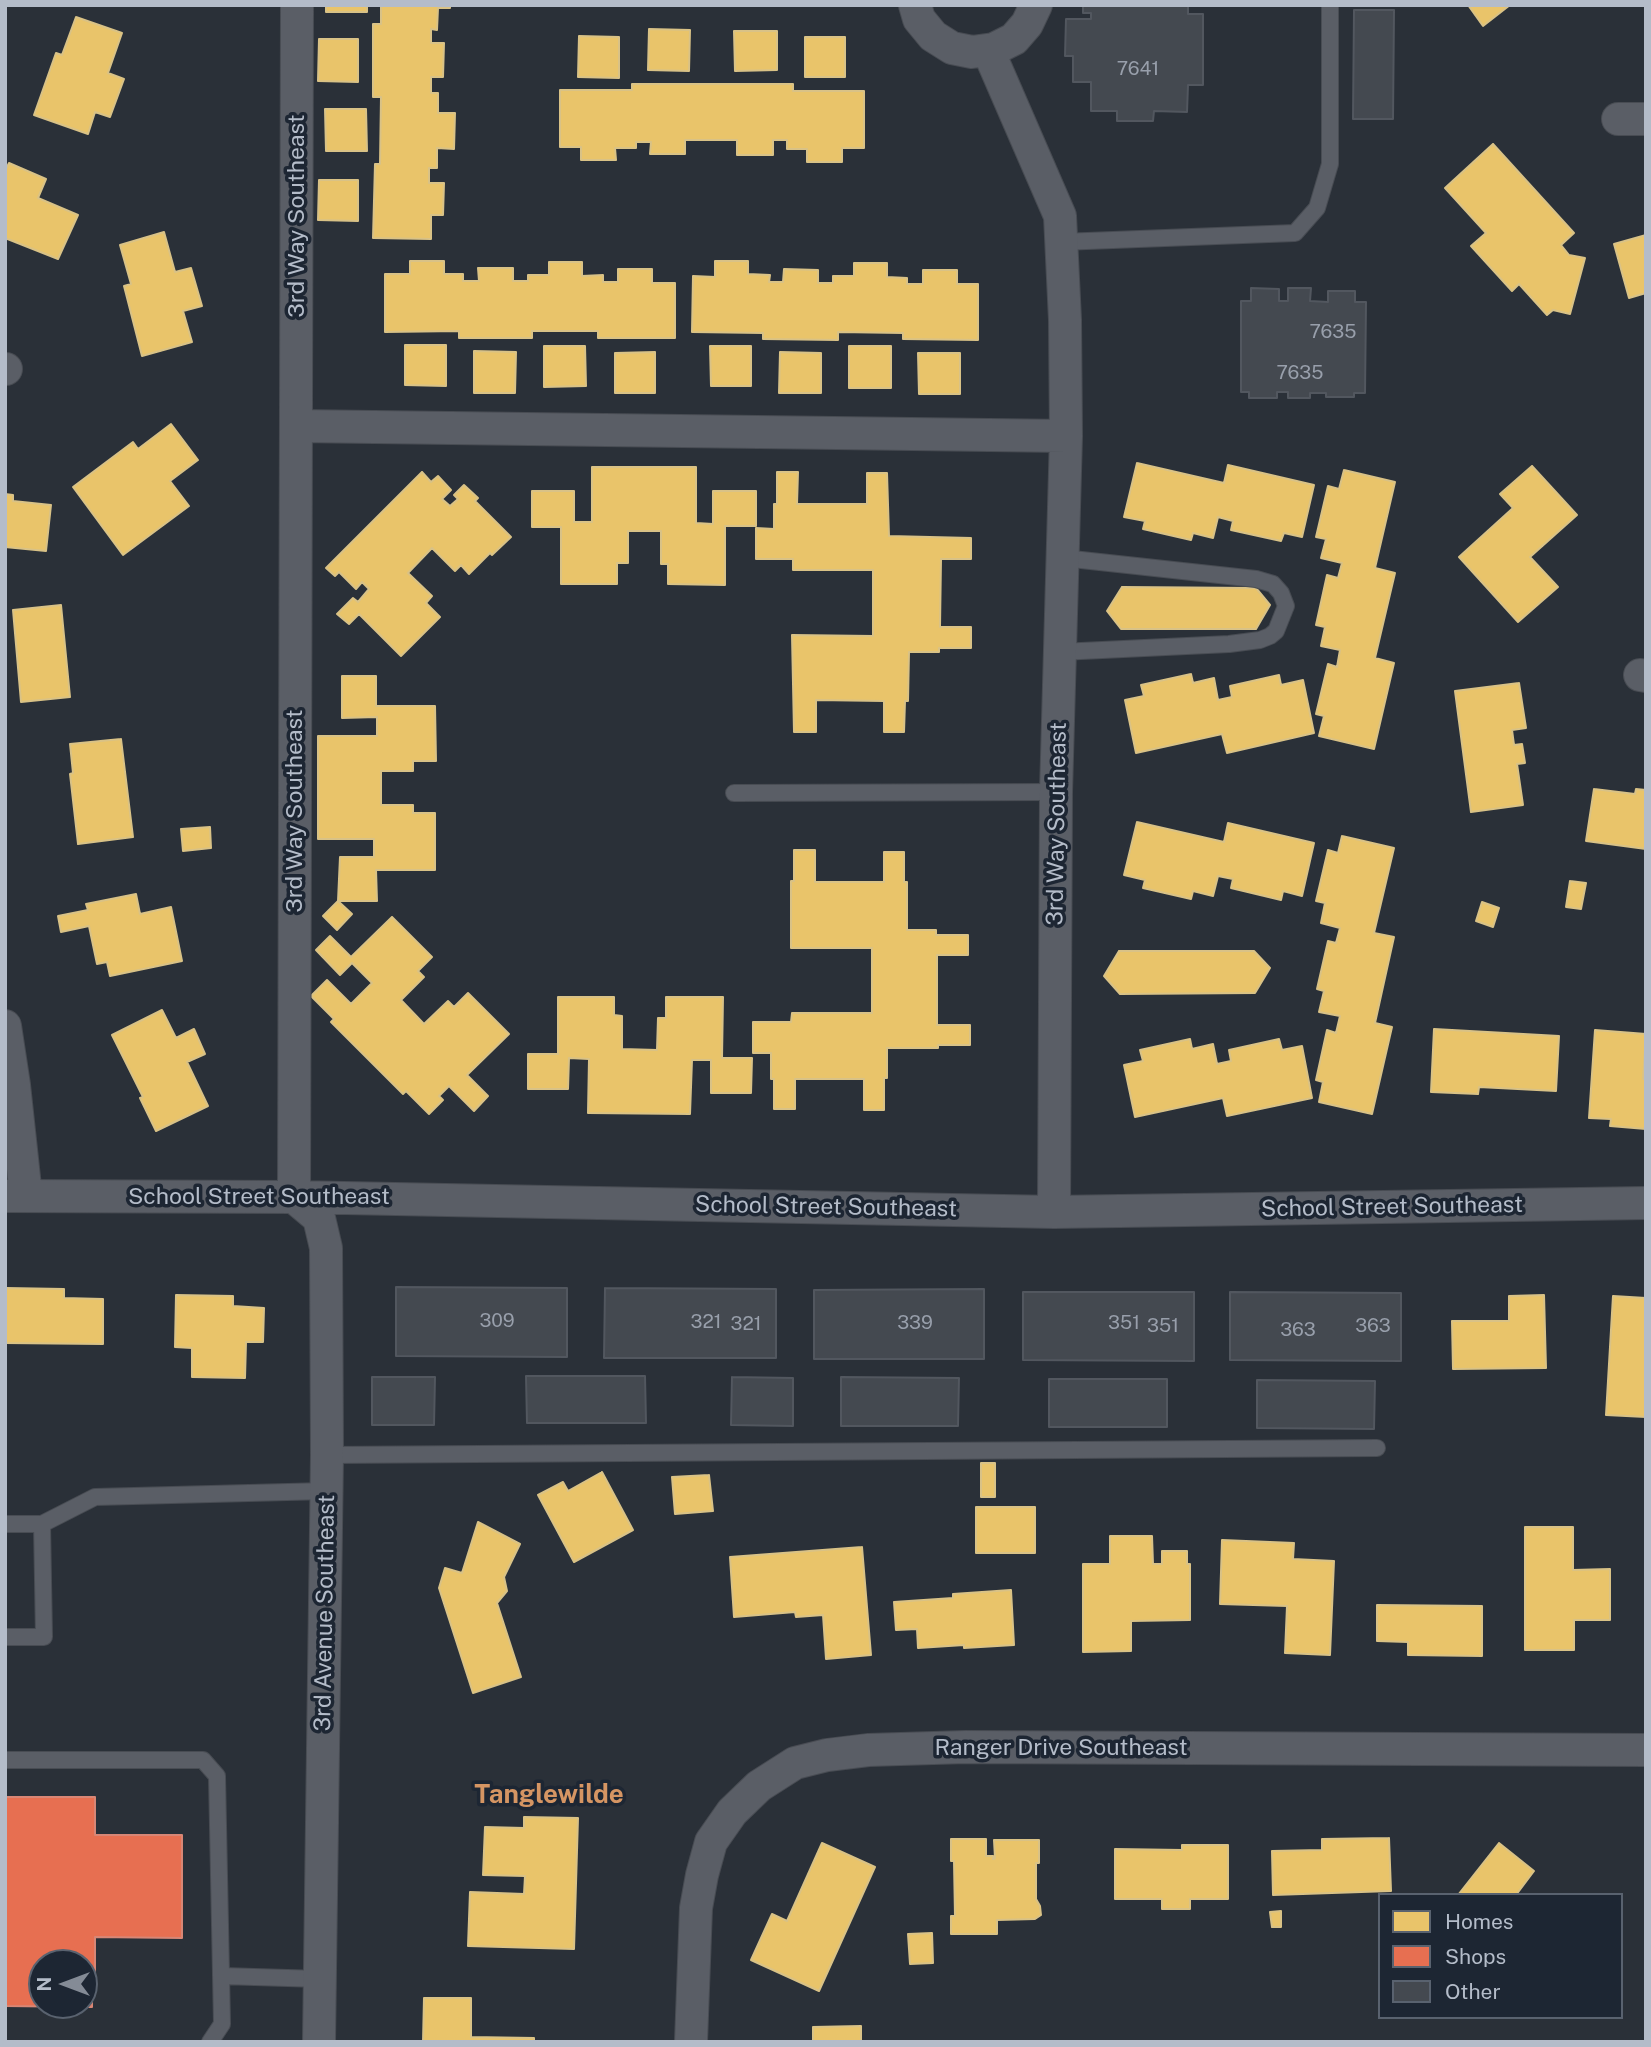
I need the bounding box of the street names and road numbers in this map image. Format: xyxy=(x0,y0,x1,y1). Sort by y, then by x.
street label: 3rd Way Southeast xyxy=(283,114,311,318)
street label: 3rd Way Southeast xyxy=(281,709,309,913)
street label: 3rd Way Southeast xyxy=(1041,722,1073,926)
street label: School Street Southeast xyxy=(128,1183,390,1211)
street label: School Street Southeast xyxy=(695,1191,957,1223)
street label: School Street Southeast xyxy=(1261,1191,1523,1223)
street label: 3rd Avenue Southeast xyxy=(309,1494,341,1732)
street label: Ranger Drive Southeast xyxy=(934,1734,1188,1762)

